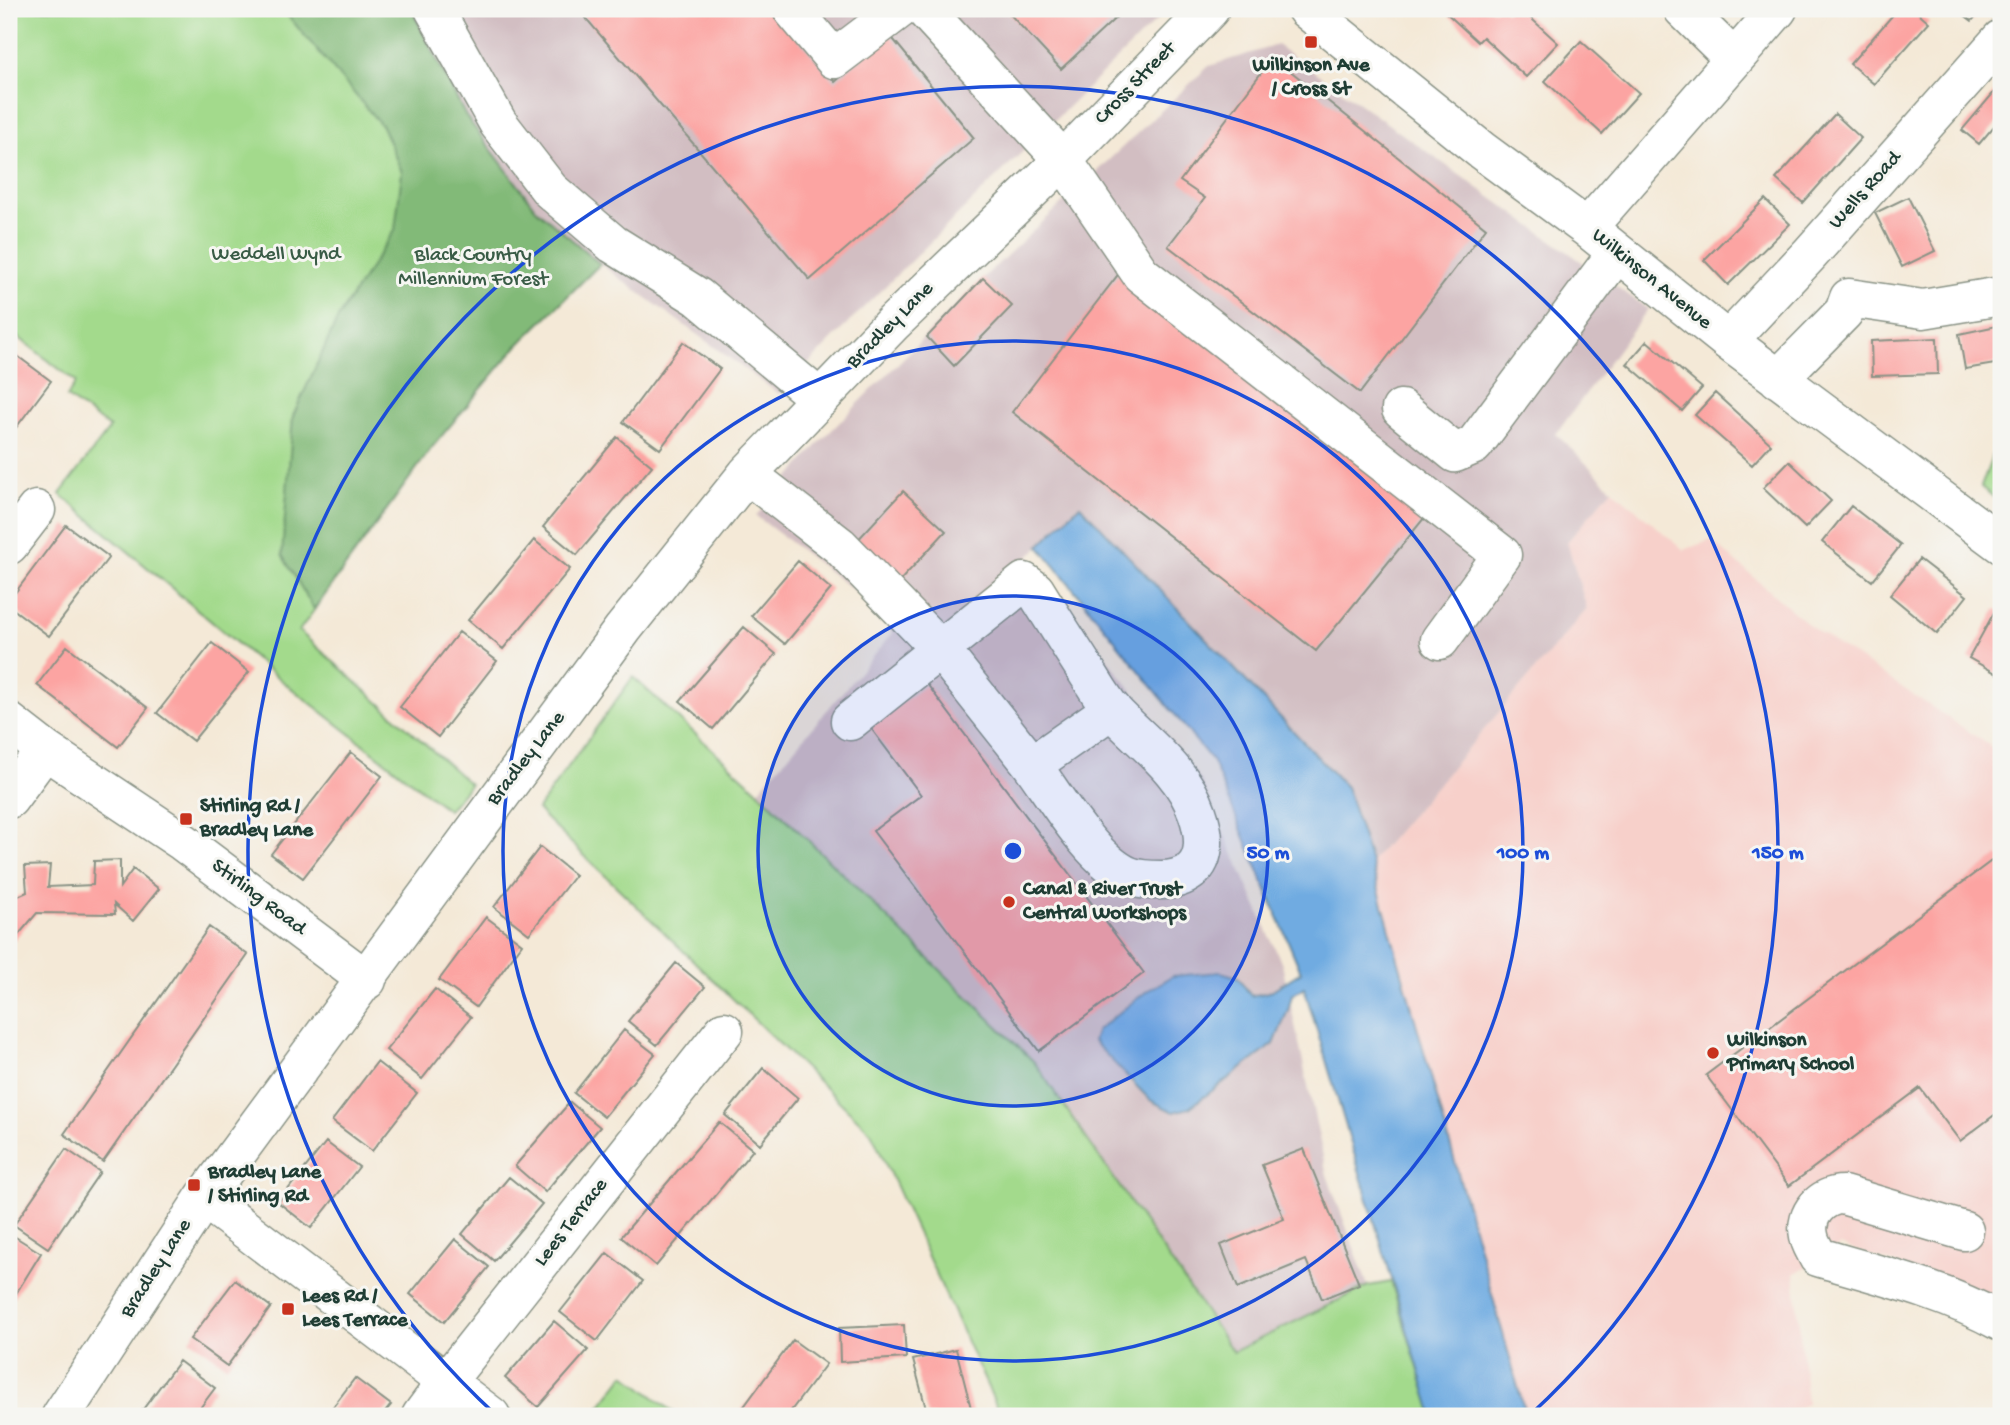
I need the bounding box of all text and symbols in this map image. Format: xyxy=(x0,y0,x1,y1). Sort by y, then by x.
marker: Wilkinson Ave / Cross St xyxy=(1303,34,1319,50)
street label: Cross Street xyxy=(1090,35,1184,131)
place label: Wilkinson Ave / Cross St xyxy=(1252,54,1371,103)
street label: Wells Road xyxy=(1824,146,1909,235)
street label: Wilkinson Avenue xyxy=(1586,224,1717,337)
park label: Weddell Wynd xyxy=(212,243,342,268)
park label: Black Country Millennium Forest xyxy=(398,244,550,293)
street label: Bradley Lane xyxy=(841,276,941,376)
street label: Bradley Lane xyxy=(482,706,572,812)
place label: Stirling Rd / Bradley Lane xyxy=(199,795,314,844)
marker: Stirling Rd / Bradley Lane xyxy=(178,811,194,827)
centre of rings xyxy=(1001,839,1025,863)
text: 50 m xyxy=(1247,842,1290,867)
text: 100 m xyxy=(1496,842,1549,867)
text: 150 m xyxy=(1751,842,1804,867)
street label: Stirling Road xyxy=(206,854,312,943)
place label: Canal & River Trust Central Workshops xyxy=(1022,878,1187,927)
marker: Canal & River Trust Central Workshops xyxy=(1001,894,1017,910)
place label: Wilkinson Primary School xyxy=(1726,1029,1855,1078)
marker: Wilkinson Primary School xyxy=(1705,1045,1721,1061)
place label: Bradley Lane / Stirling Rd xyxy=(207,1161,322,1210)
street label: Lees Terrace xyxy=(530,1173,615,1272)
marker: Bradley Lane / Stirling Rd xyxy=(186,1177,202,1193)
street label: Bradley Lane xyxy=(115,1214,199,1324)
place label: Lees Rd / Lees Terrace xyxy=(302,1285,409,1334)
marker: Lees Rd / Lees Terrace xyxy=(280,1301,296,1317)

